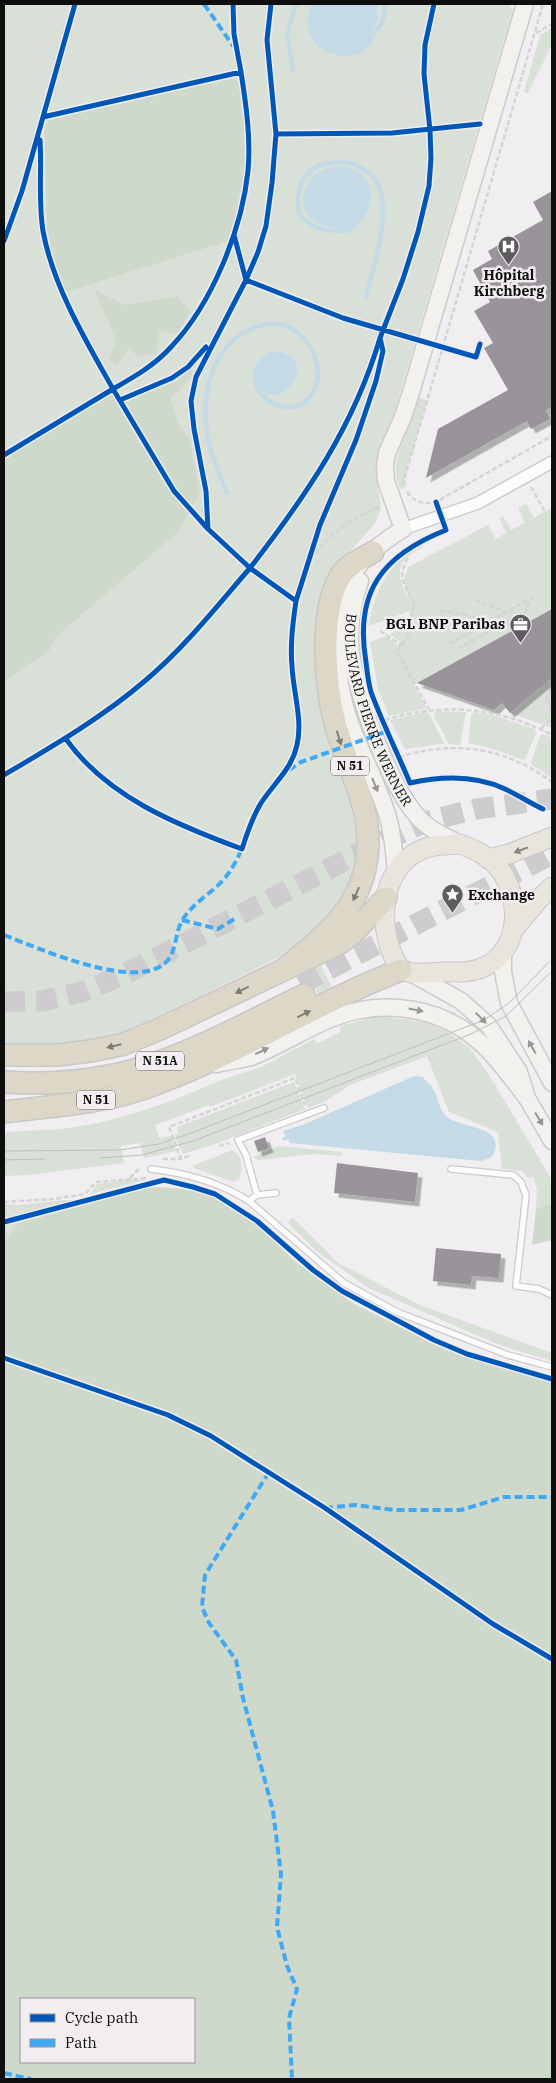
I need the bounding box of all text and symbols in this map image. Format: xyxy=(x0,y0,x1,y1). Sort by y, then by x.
hospital icon: Hôpital Kirchberg xyxy=(497,235,521,266)
place label: Hôpital Kirchberg xyxy=(474,266,545,300)
office icon: BGL BNP Paribas xyxy=(509,612,533,643)
street label: BOULEVARD PIERRE WERNER xyxy=(341,613,416,810)
place label: BGL BNP Paribas xyxy=(386,615,505,633)
one-way arrow xyxy=(336,731,344,746)
road number: N 51 xyxy=(331,756,369,776)
one-way arrow xyxy=(371,778,379,793)
one-way arrow xyxy=(513,846,528,854)
place icon: Exchange xyxy=(440,883,464,914)
place label: Exchange xyxy=(468,886,535,904)
one-way arrow xyxy=(352,887,360,901)
one-way arrow xyxy=(235,986,249,994)
one-way arrow xyxy=(408,1006,424,1014)
one-way arrow xyxy=(297,1009,311,1017)
one-way arrow xyxy=(475,1012,487,1024)
one-way arrow xyxy=(528,1039,536,1054)
one-way arrow xyxy=(107,1042,122,1050)
one-way arrow xyxy=(255,1047,269,1055)
road number: N 51A xyxy=(136,1052,184,1070)
road number: N 51 xyxy=(77,1090,115,1110)
one-way arrow xyxy=(535,1113,544,1126)
legend xyxy=(20,1998,195,2063)
text: Cycle path xyxy=(65,2008,138,2027)
text: Path xyxy=(65,2033,97,2052)

